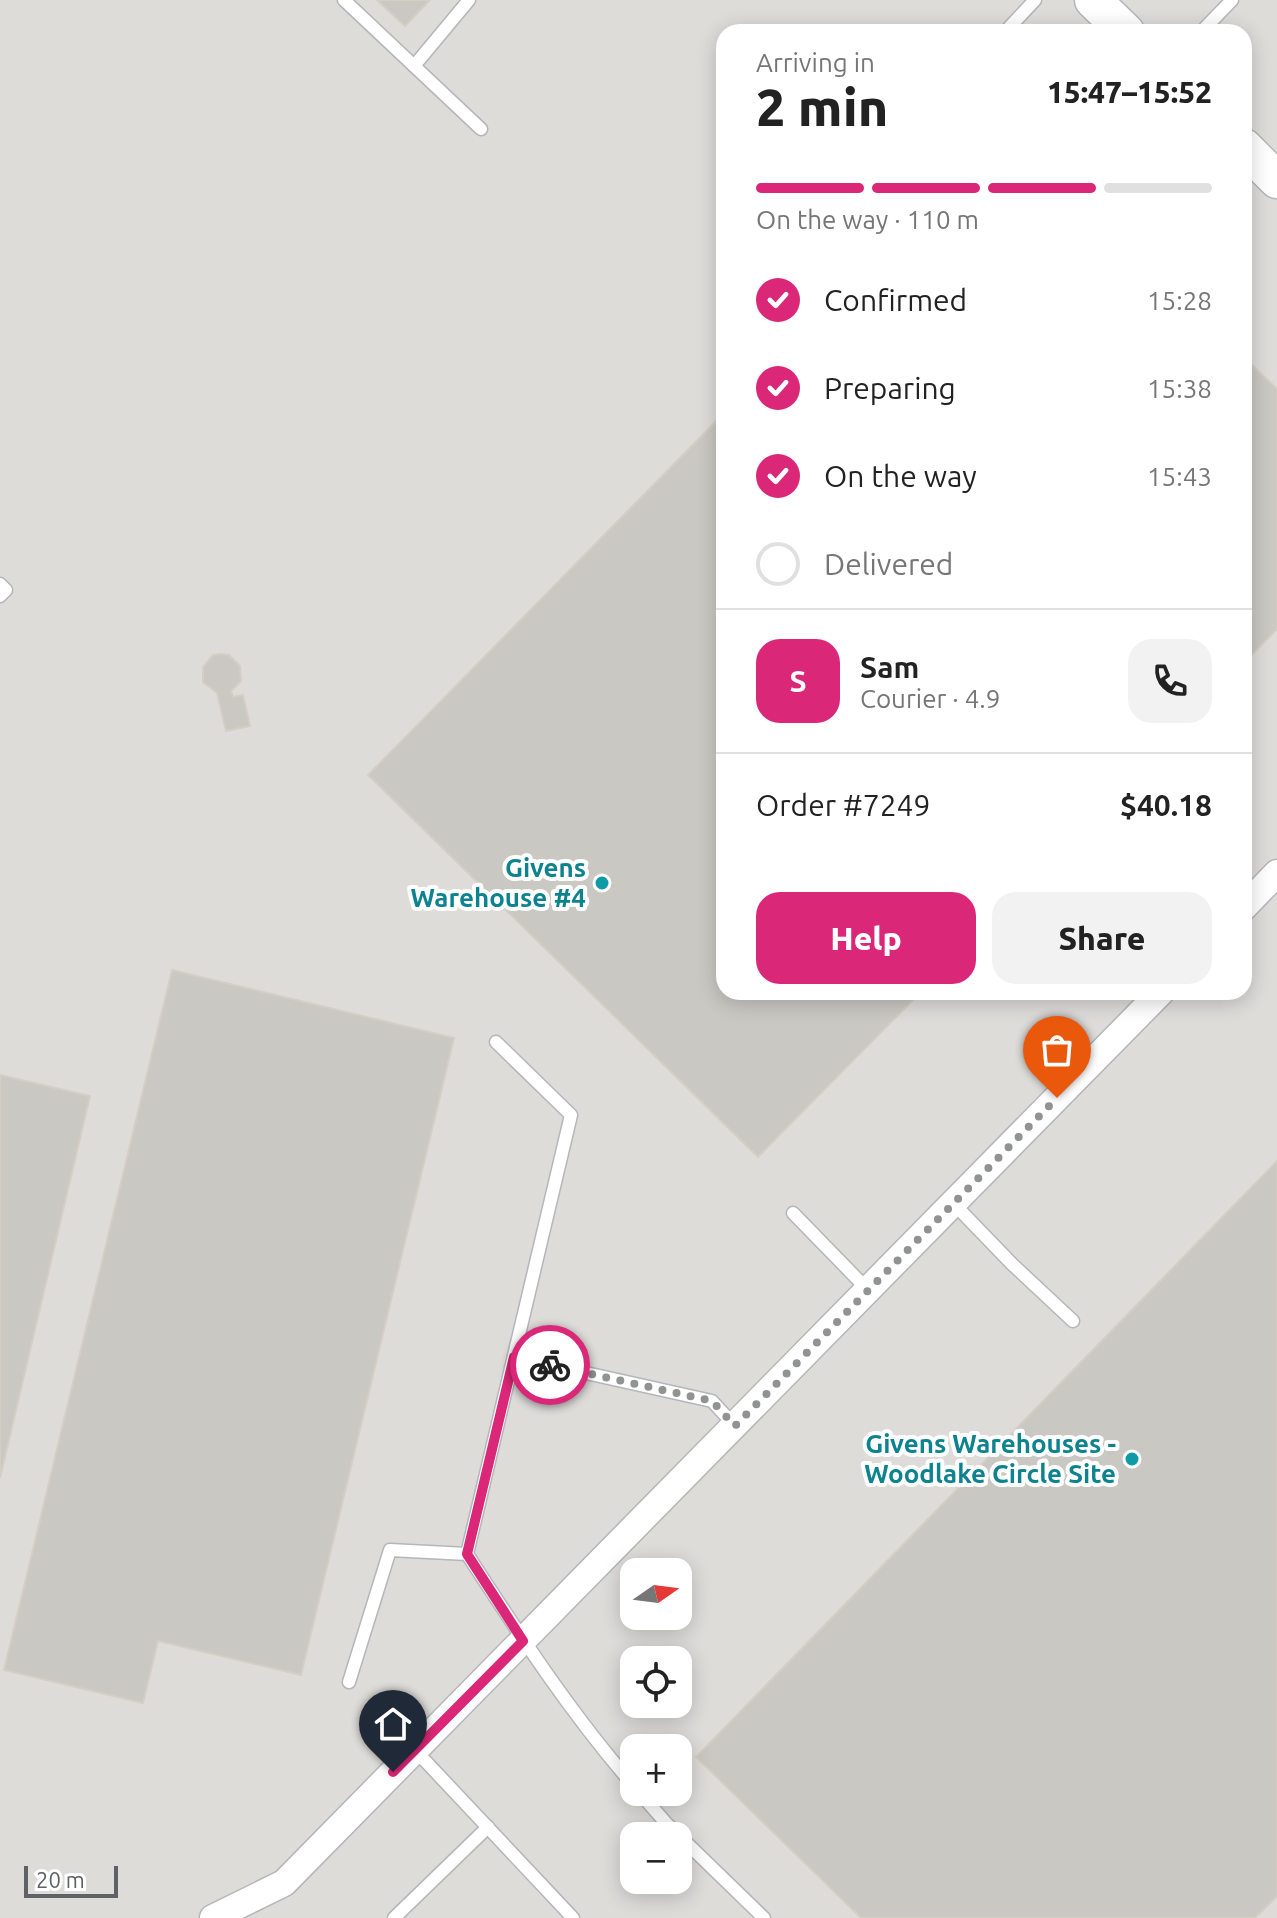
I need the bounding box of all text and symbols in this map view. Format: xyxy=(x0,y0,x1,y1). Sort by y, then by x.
text: Arriving in xyxy=(756,48,875,77)
text: 15:47–15:52 xyxy=(1047,75,1212,109)
text: 2 min xyxy=(756,78,888,136)
text: On the way · 110 m xyxy=(756,205,979,234)
icon: check xyxy=(756,278,800,322)
text: Confirmed xyxy=(824,283,967,317)
text: 15:28 xyxy=(1147,286,1212,315)
icon: check xyxy=(756,366,800,410)
text: Preparing xyxy=(824,371,956,405)
text: 15:38 xyxy=(1147,374,1212,403)
icon: check xyxy=(756,454,800,498)
text: On the way xyxy=(824,459,977,493)
text: 15:43 xyxy=(1147,462,1212,491)
text: Delivered xyxy=(824,547,953,581)
button: phone xyxy=(1128,639,1212,723)
text: Sam xyxy=(860,650,919,684)
text: S xyxy=(789,664,807,698)
text: Courier · 4.9 xyxy=(860,684,1000,713)
text: Order #7249 xyxy=(756,788,930,822)
text: $40.18 xyxy=(1120,788,1212,822)
place label: Givens Warehouse #4 xyxy=(411,853,586,912)
marker: Givens Warehouse #4 xyxy=(593,874,611,892)
button: Help xyxy=(756,892,976,984)
button: Share xyxy=(992,892,1212,984)
pin xyxy=(1023,1016,1091,1098)
icon: bag xyxy=(1035,1028,1079,1072)
courier xyxy=(510,1325,590,1405)
icon: bike xyxy=(528,1343,572,1387)
place label: Givens Warehouses - Woodlake Circle Site xyxy=(864,1429,1116,1488)
marker: Givens Warehouses - Woodlake Circle Site xyxy=(1123,1450,1141,1468)
north arrow xyxy=(620,1558,692,1630)
map controls xyxy=(620,1558,692,1894)
button: locate xyxy=(620,1646,692,1718)
pin xyxy=(359,1690,427,1772)
icon: home xyxy=(371,1702,415,1746)
button: + xyxy=(620,1734,692,1806)
button: − xyxy=(620,1822,692,1894)
scale bar xyxy=(24,1862,118,1898)
text: 20 m xyxy=(36,1867,85,1892)

